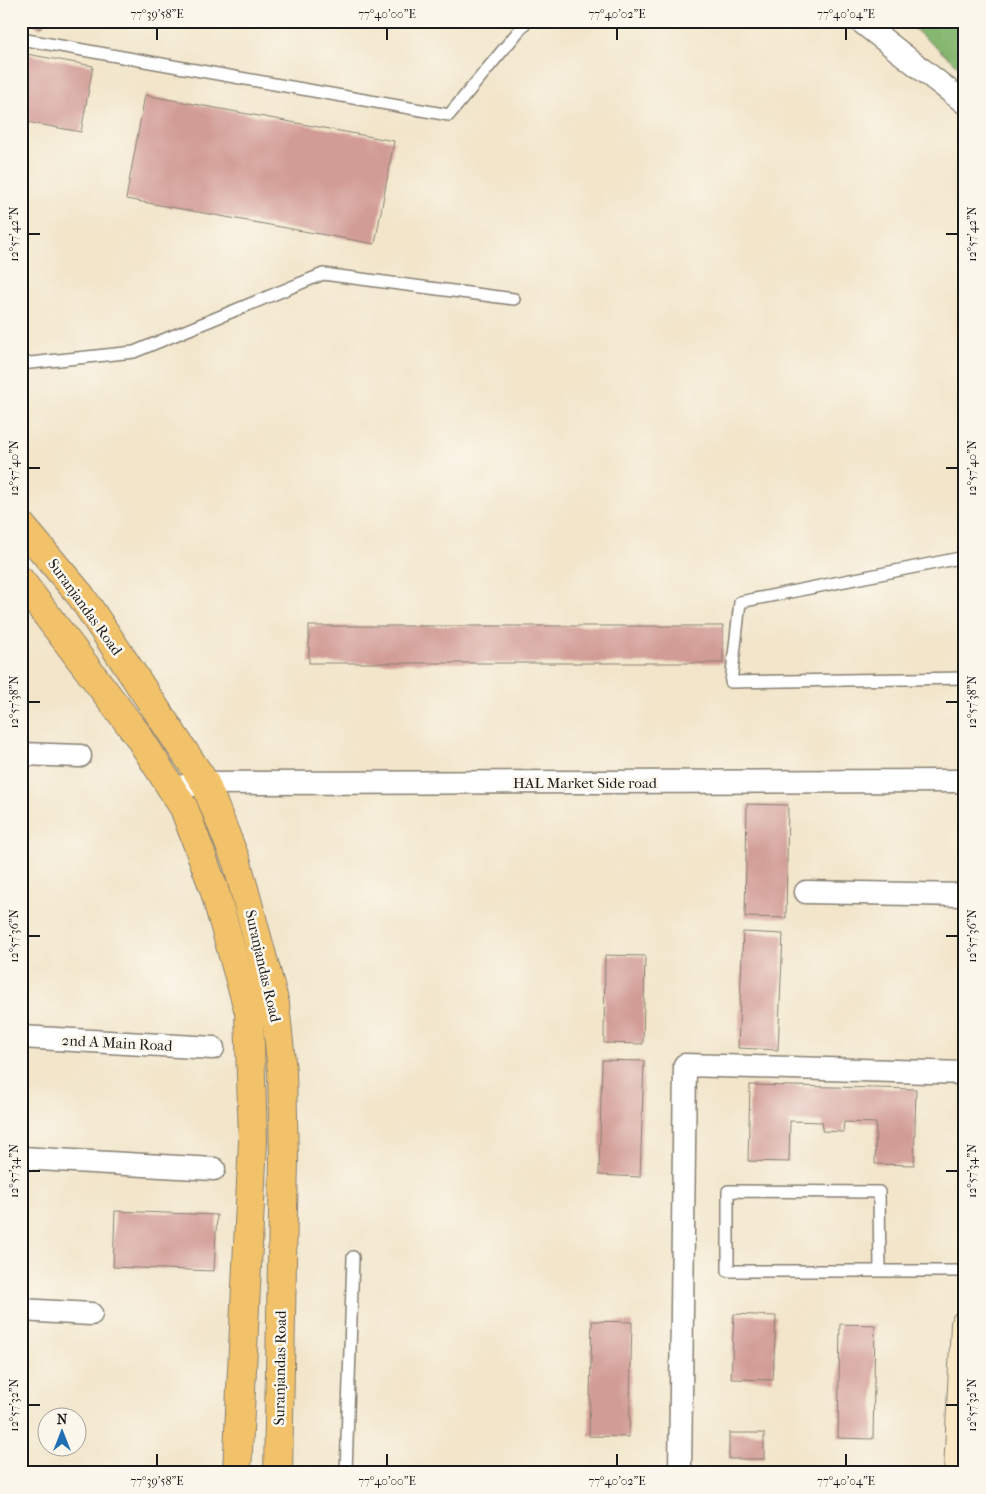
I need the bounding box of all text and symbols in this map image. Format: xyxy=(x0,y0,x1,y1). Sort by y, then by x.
text: 77°39'58"E xyxy=(131,7,183,21)
text: 77°40'00"E xyxy=(358,7,416,21)
text: 77°40'02"E xyxy=(588,7,646,21)
text: 77°40'04"E xyxy=(817,7,875,21)
text: 12°57'42"N xyxy=(7,206,21,262)
text: 12°57'42"N xyxy=(965,206,979,262)
text: 12°57'40"N xyxy=(7,440,21,496)
text: 12°57'40"N xyxy=(965,440,979,496)
street label: Suranjandas Road xyxy=(44,555,127,659)
text: 12°57'38"N xyxy=(7,675,21,729)
text: 12°57'38"N xyxy=(965,675,979,729)
street label: HAL Market Side road xyxy=(513,774,658,792)
street label: Suranjandas Road xyxy=(241,908,285,1025)
text: 12°57'36"N xyxy=(7,909,21,963)
text: 12°57'36"N xyxy=(965,909,979,963)
street label: 2nd A Main Road xyxy=(61,1031,174,1055)
text: 12°57'34"N xyxy=(7,1144,21,1198)
text: 12°57'34"N xyxy=(965,1144,979,1198)
street label: Suranjandas Road xyxy=(270,1310,290,1426)
text: 12°57'32"N xyxy=(7,1378,21,1432)
text: 12°57'32"N xyxy=(965,1378,979,1432)
north arrow xyxy=(38,1406,88,1456)
text: N xyxy=(57,1411,68,1428)
text: 77°39'58"E xyxy=(131,1474,183,1488)
text: 77°40'00"E xyxy=(358,1474,416,1488)
text: 77°40'02"E xyxy=(588,1474,646,1488)
text: 77°40'04"E xyxy=(817,1474,875,1488)

